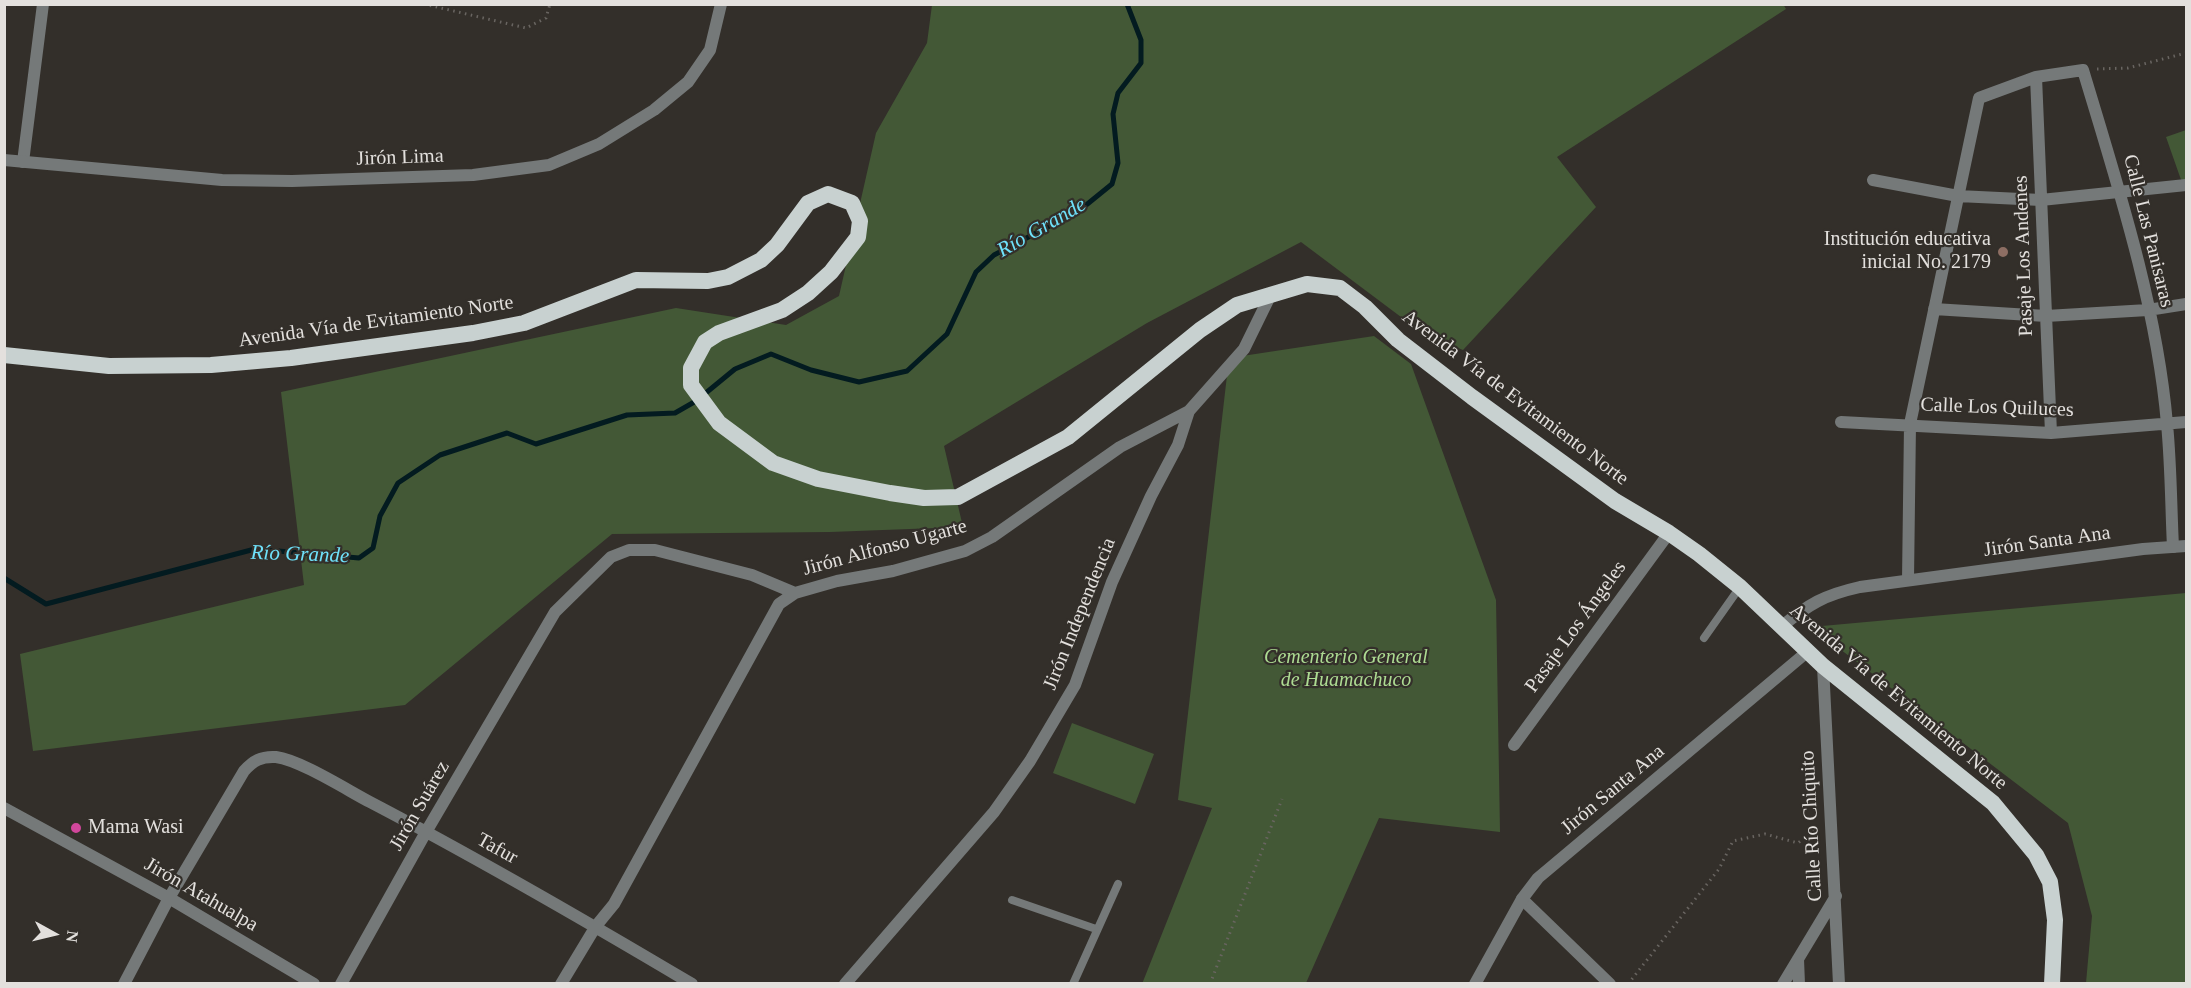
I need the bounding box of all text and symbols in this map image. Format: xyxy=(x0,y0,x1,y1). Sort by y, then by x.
street label: Jirón Lima xyxy=(356,144,444,172)
street label: Calle Las Panisaras xyxy=(2117,152,2179,310)
street label: Pasaje Los Andenes xyxy=(2009,175,2039,337)
water label: Río Grande xyxy=(993,192,1091,264)
place label: Institución educativa inicial No. 2179 xyxy=(1824,228,1991,275)
marker: Institución educativa inicial No. 2179 xyxy=(1996,245,2010,259)
street label: Avenida Vía de Evitamiento Norte xyxy=(237,291,515,353)
street label: Avenida Vía de Evitamiento Norte xyxy=(1397,305,1633,491)
street label: Calle Los Quiluces xyxy=(1920,393,2074,423)
street label: Jirón Alfonso Ugarte xyxy=(800,515,970,581)
street label: Jirón Santa Ana xyxy=(1982,521,2112,563)
street label: Jirón Independencia xyxy=(1039,535,1121,693)
water label: Río Grande xyxy=(250,541,350,569)
street label: Pasaje Los Ángeles xyxy=(1520,557,1632,697)
street label: Avenida Vía de Evitamiento Norte xyxy=(1784,599,2012,795)
park label: Cementerio General de Huamachuco xyxy=(1264,646,1428,693)
street label: Jirón Santa Ana xyxy=(1556,740,1670,840)
street label: Calle Río Chiquito xyxy=(1796,750,1828,902)
street label: Jirón Suárez xyxy=(385,757,455,855)
place label: Mama Wasi xyxy=(88,816,184,840)
marker: Mama Wasi xyxy=(69,821,83,835)
street label: Tafur xyxy=(472,828,522,870)
street label: Jirón Atahualpa xyxy=(140,853,262,937)
north arrow xyxy=(24,904,84,964)
text: N xyxy=(63,930,82,943)

